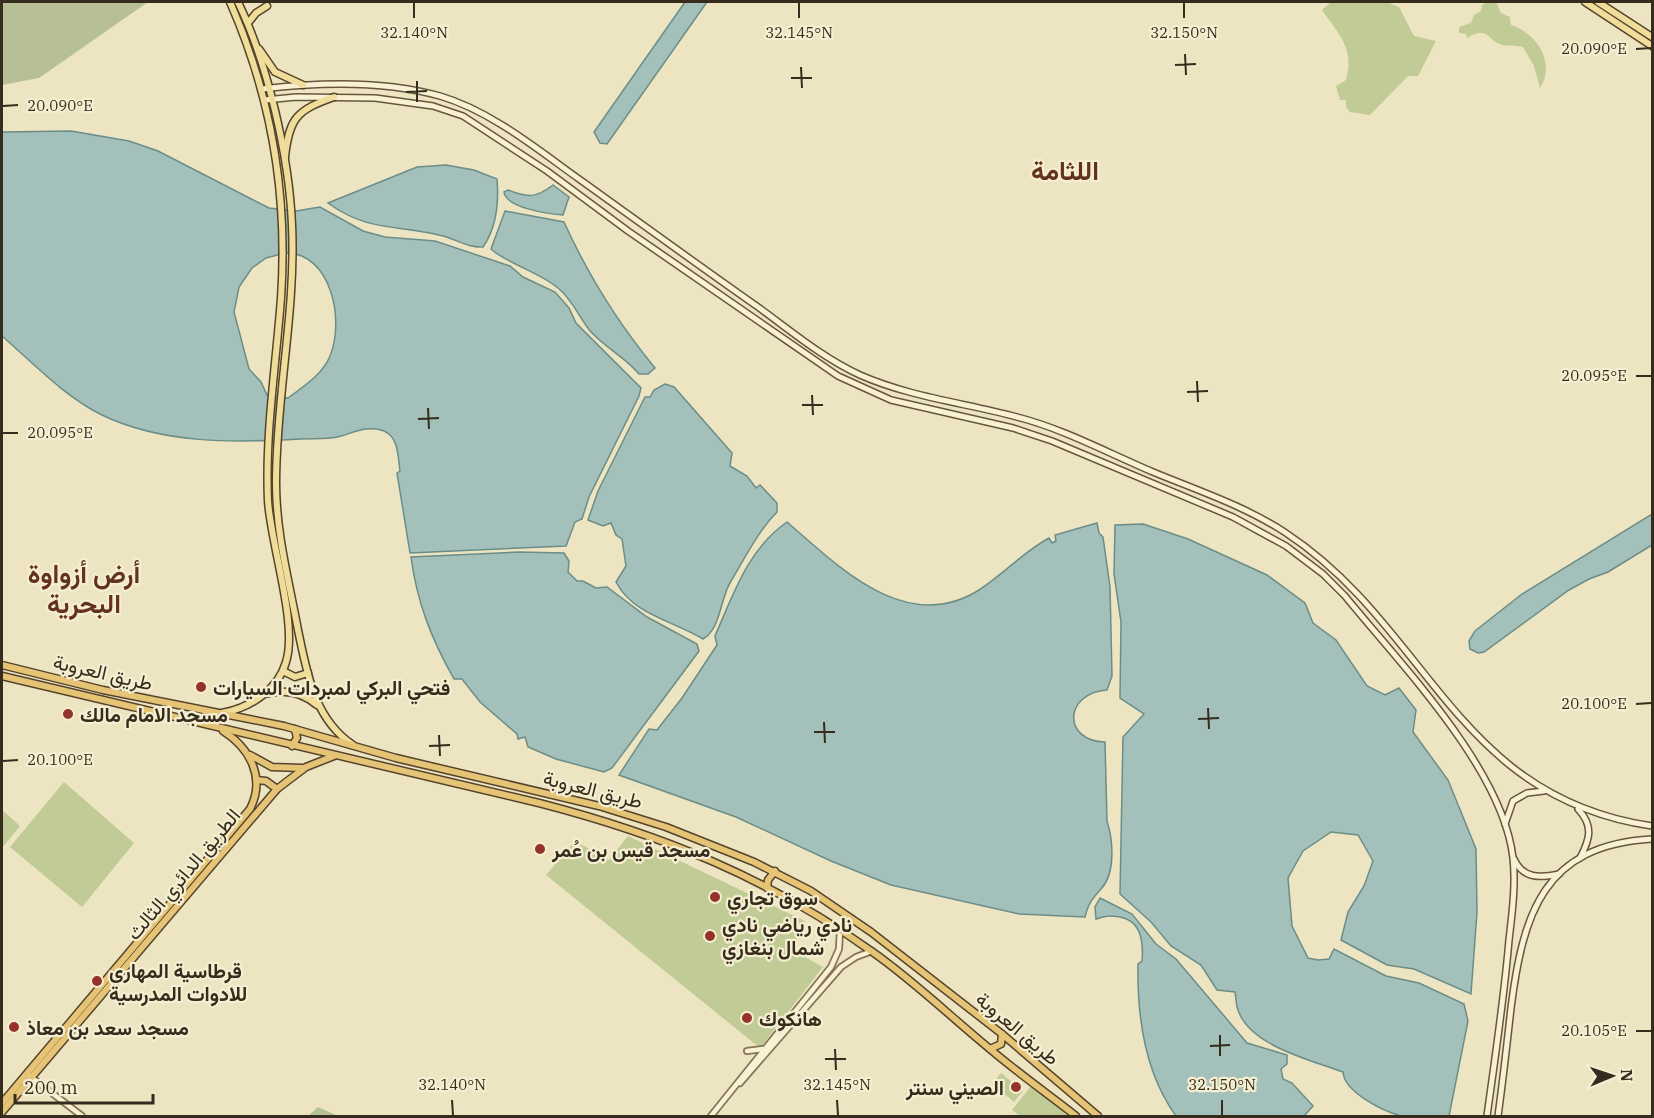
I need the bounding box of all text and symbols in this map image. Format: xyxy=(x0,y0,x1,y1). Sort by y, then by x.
text: 32.140°N xyxy=(380,23,448,42)
text: 32.145°N xyxy=(765,23,833,42)
text: 32.150°N xyxy=(1150,23,1218,42)
text: 20.090°E xyxy=(1561,39,1627,58)
text: 20.090°E xyxy=(27,96,93,115)
district label: اللثامة xyxy=(1031,153,1099,187)
text: 20.095°E xyxy=(1561,366,1627,385)
text: 20.095°E xyxy=(27,423,93,442)
district label: أرض أزواوة البحرية xyxy=(28,556,140,620)
street label: طريق العروبة xyxy=(51,647,155,697)
place label: فتحي البركي لمبردات السيارات xyxy=(213,674,450,705)
marker: فتحي البركي لمبردات السيارات xyxy=(194,680,208,694)
text: 20.100°E xyxy=(1561,694,1627,713)
place label: مسجد الامام مالك xyxy=(80,701,228,728)
marker: مسجد الامام مالك xyxy=(61,707,75,721)
text: 20.100°E xyxy=(27,750,93,769)
street label: طريق العروبة xyxy=(540,764,646,814)
street label: الطريق الدائري الثالث xyxy=(120,803,249,948)
place label: مسجد قيس بن عُمر xyxy=(551,836,711,863)
marker: مسجد قيس بن عُمر xyxy=(533,842,547,856)
place label: سوق تجاري xyxy=(727,884,818,915)
marker: سوق تجاري xyxy=(708,890,722,904)
place label: نادي رياضي نادي شمال بنغازي xyxy=(722,911,852,965)
marker: نادي رياضي نادي شمال بنغازي xyxy=(703,929,717,943)
place label: قرطاسية المهاري للادوات المدرسية xyxy=(109,957,247,1007)
marker: قرطاسية المهاري للادوات المدرسية xyxy=(90,974,104,988)
street label: طريق العروبة xyxy=(970,985,1066,1071)
place label: هانكوك xyxy=(759,1005,822,1032)
marker: هانكوك xyxy=(740,1011,754,1025)
place label: مسجد سعد بن معاذ xyxy=(26,1014,189,1041)
marker: مسجد سعد بن معاذ xyxy=(7,1020,21,1034)
text: 20.105°E xyxy=(1561,1021,1627,1040)
north arrow xyxy=(1582,1046,1642,1106)
scale bar xyxy=(15,1067,153,1105)
text: N xyxy=(1617,1069,1637,1082)
place label: الصيني سنتر xyxy=(905,1074,1004,1105)
text: 32.140°N xyxy=(418,1075,486,1094)
text: 32.145°N xyxy=(803,1075,871,1094)
text: 32.150°N xyxy=(1188,1075,1256,1094)
text: 200 m xyxy=(24,1076,78,1099)
marker: الصيني سنتر xyxy=(1009,1080,1023,1094)

